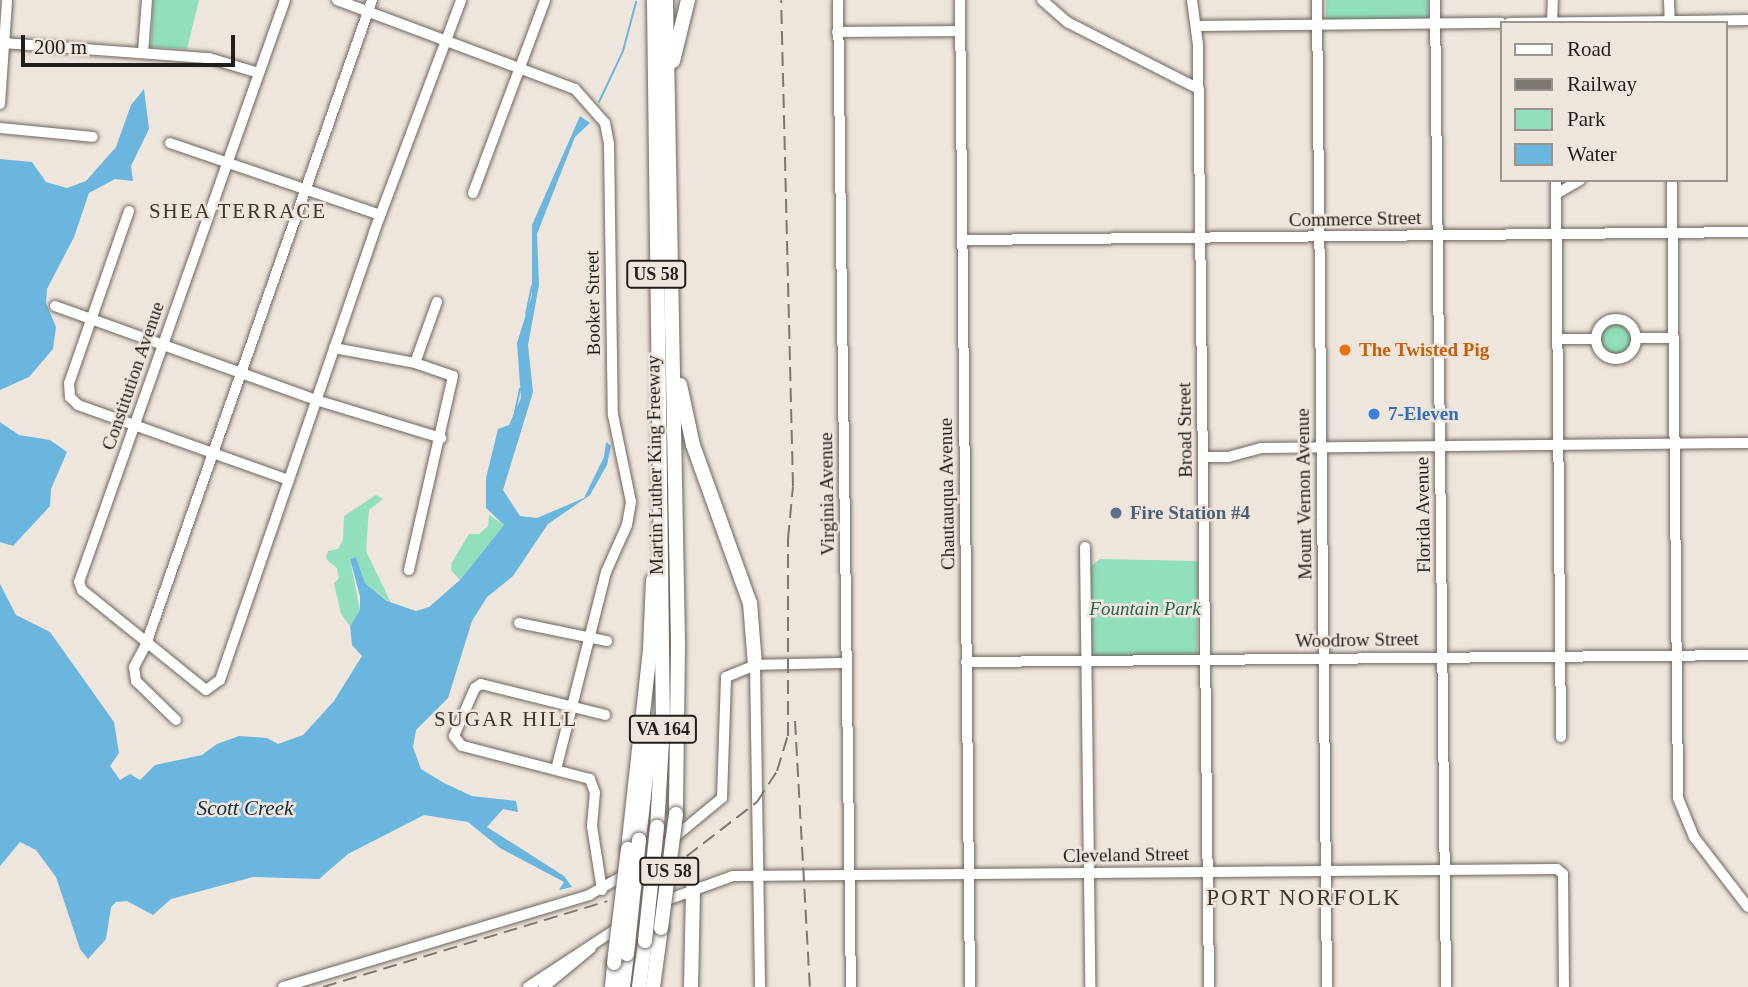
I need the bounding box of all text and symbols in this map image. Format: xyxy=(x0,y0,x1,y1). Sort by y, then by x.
scale bar xyxy=(24,21,238,65)
legend xyxy=(1500,21,1727,182)
text: 200 m xyxy=(34,35,87,59)
text: Road xyxy=(1567,37,1611,61)
text: Railway xyxy=(1567,72,1637,96)
text: Park xyxy=(1567,107,1606,131)
text: Water xyxy=(1567,142,1617,166)
district label: SHEA TERRACE xyxy=(150,198,326,224)
street label: Commerce Street xyxy=(1289,206,1421,232)
street label: Booker Street xyxy=(581,250,605,356)
road number: US 58 xyxy=(624,260,688,288)
street label: Constitution Avenue xyxy=(97,298,169,454)
place label: The Twisted Pig xyxy=(1359,339,1490,361)
marker: The Twisted Pig xyxy=(1337,342,1353,358)
street label: Martin Luther King Freeway xyxy=(642,355,668,575)
street label: Broad Street xyxy=(1173,382,1197,478)
place label: 7-Eleven xyxy=(1388,403,1459,425)
marker: 7-Eleven xyxy=(1366,406,1382,422)
street label: Mount Vernon Avenue xyxy=(1291,407,1317,581)
street label: Chautauqua Avenue xyxy=(934,417,960,571)
street label: Virginia Avenue xyxy=(815,432,839,556)
street label: Florida Avenue xyxy=(1411,456,1435,574)
place label: Fire Station #4 xyxy=(1130,502,1250,524)
marker: Fire Station #4 xyxy=(1108,505,1124,521)
park label: Fountain Park xyxy=(1089,598,1201,620)
street label: Woodrow Street xyxy=(1295,628,1419,652)
district label: SUGAR HILL xyxy=(435,706,577,732)
road number: VA 164 xyxy=(628,714,698,744)
water label: Scott Creek xyxy=(197,795,293,821)
street label: Cleveland Street xyxy=(1063,843,1189,867)
road number: US 58 xyxy=(638,856,700,886)
district label: PORT NORFOLK xyxy=(1208,884,1400,912)

